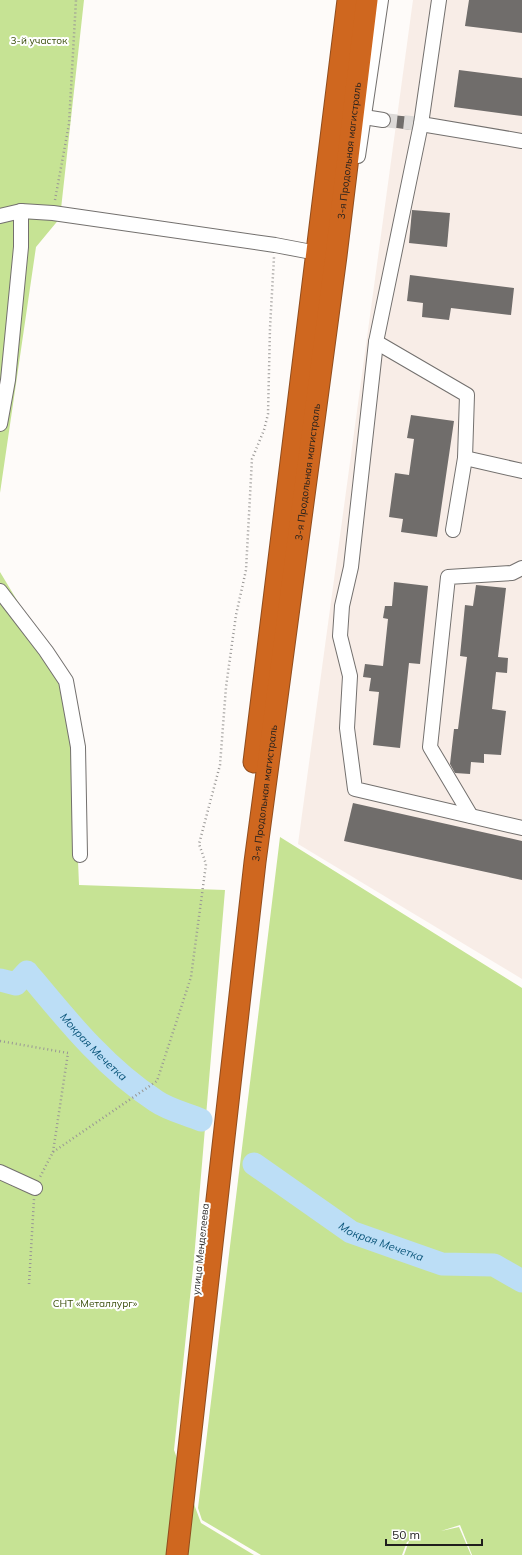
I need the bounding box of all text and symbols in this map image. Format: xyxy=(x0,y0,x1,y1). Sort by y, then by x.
park label: 3-й участок xyxy=(11,34,68,47)
street label: 3-я Продольная магистраль xyxy=(335,81,364,220)
street label: 3-я Продольная магистраль xyxy=(292,402,323,541)
street label: 3-я Продольная магистраль xyxy=(249,723,280,862)
water label: Мокрая Мечетка xyxy=(57,1010,130,1084)
street label: улица Менделеева xyxy=(189,1203,212,1296)
water label: Мокрая Мечетка xyxy=(336,1219,426,1264)
park label: СНТ «Металлург» xyxy=(53,1297,138,1310)
scale bar xyxy=(386,1521,482,1547)
text: 50 m xyxy=(392,1527,420,1542)

